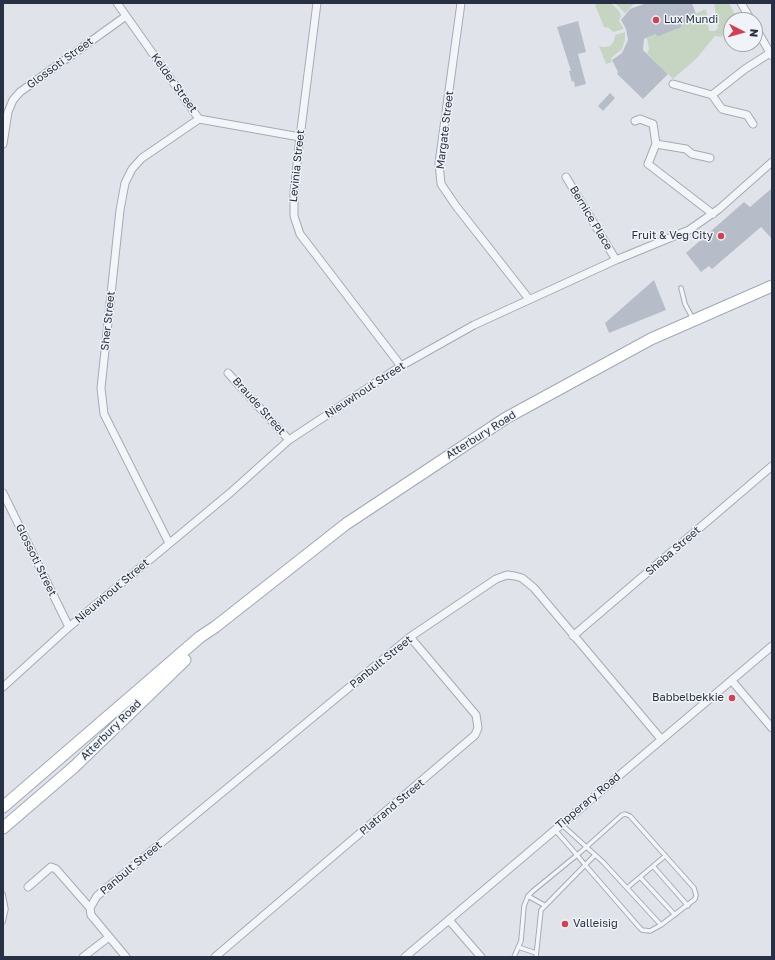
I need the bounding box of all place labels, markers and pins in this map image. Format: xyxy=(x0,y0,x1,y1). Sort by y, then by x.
place label: Lux Mundi xyxy=(664,13,718,27)
marker: Lux Mundi xyxy=(651,15,661,25)
place label: Fruit & Veg City xyxy=(631,229,713,243)
marker: Fruit & Veg City xyxy=(716,231,726,241)
place label: Babbelbekkie xyxy=(652,691,724,705)
marker: Babbelbekkie xyxy=(727,693,737,703)
place label: Valleisig xyxy=(573,917,618,931)
marker: Valleisig xyxy=(560,919,570,929)

